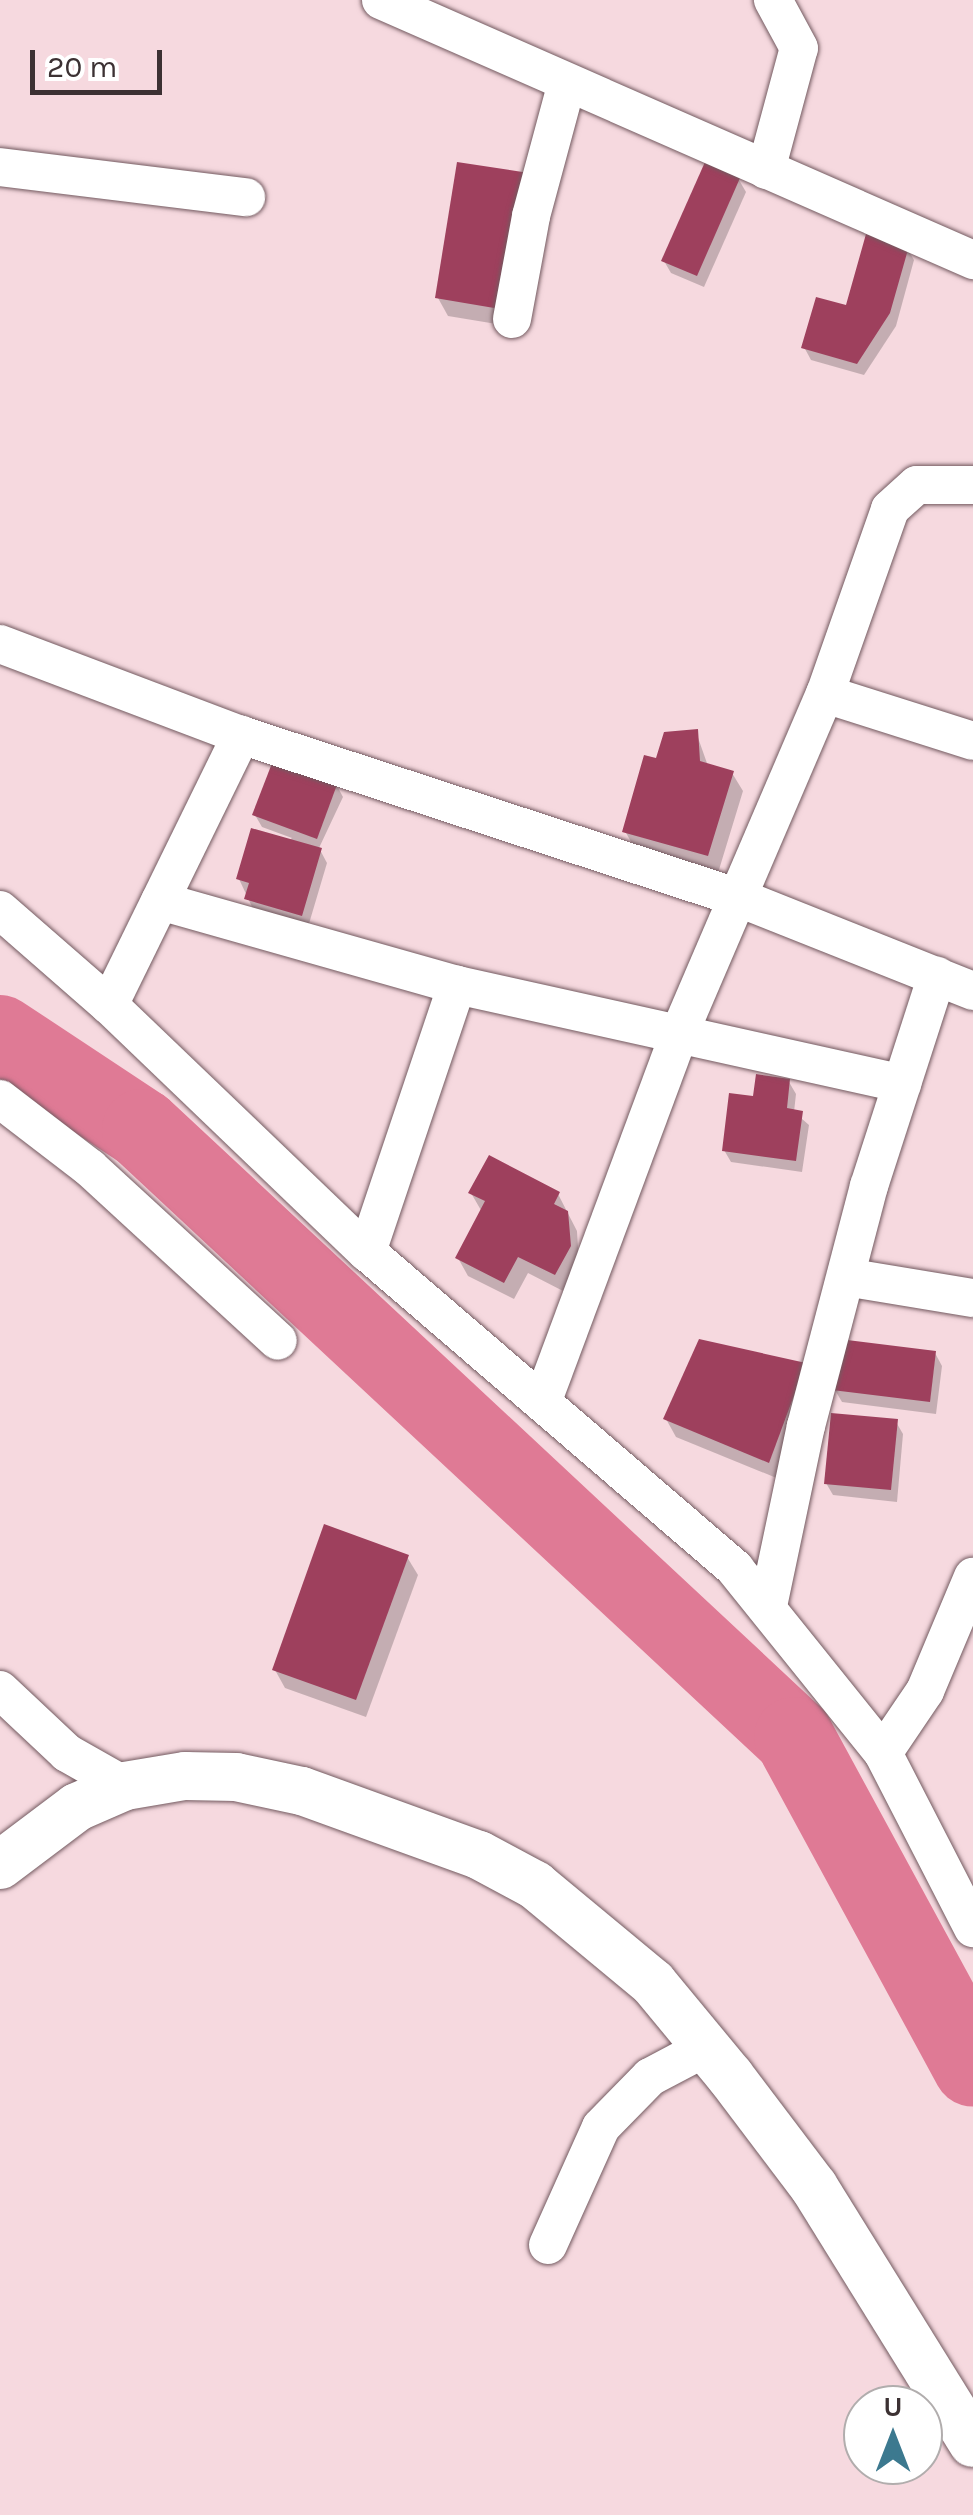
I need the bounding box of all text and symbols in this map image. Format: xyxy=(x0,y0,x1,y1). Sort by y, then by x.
scale bar xyxy=(35,30,168,92)
text: 20 m xyxy=(47,49,117,85)
north arrow xyxy=(843,2385,943,2485)
text: U xyxy=(883,2390,903,2423)

